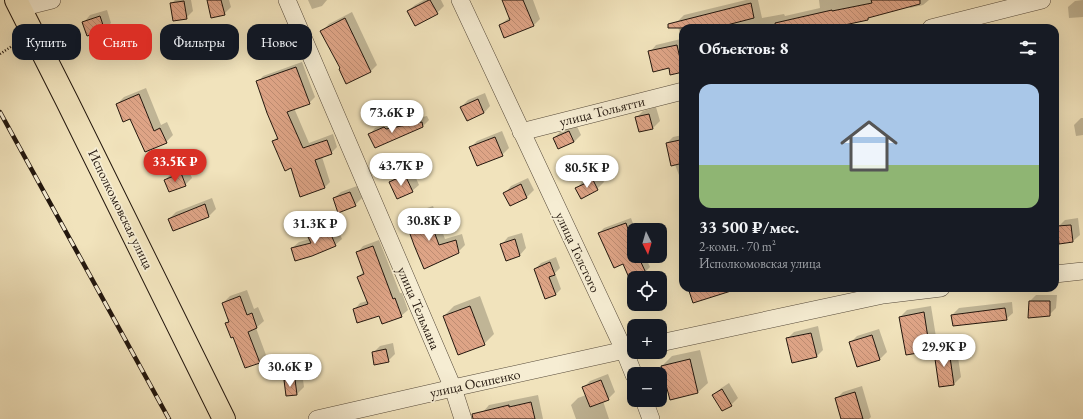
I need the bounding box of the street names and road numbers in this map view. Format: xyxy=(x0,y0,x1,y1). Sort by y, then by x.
street label: улица Тольятти xyxy=(557,92,647,130)
street label: Исполкомовская улица xyxy=(84,146,158,272)
street label: улица Толстого xyxy=(551,209,605,295)
street label: улица Тельмана xyxy=(393,264,445,353)
street label: улица Осипенко xyxy=(428,365,522,401)

